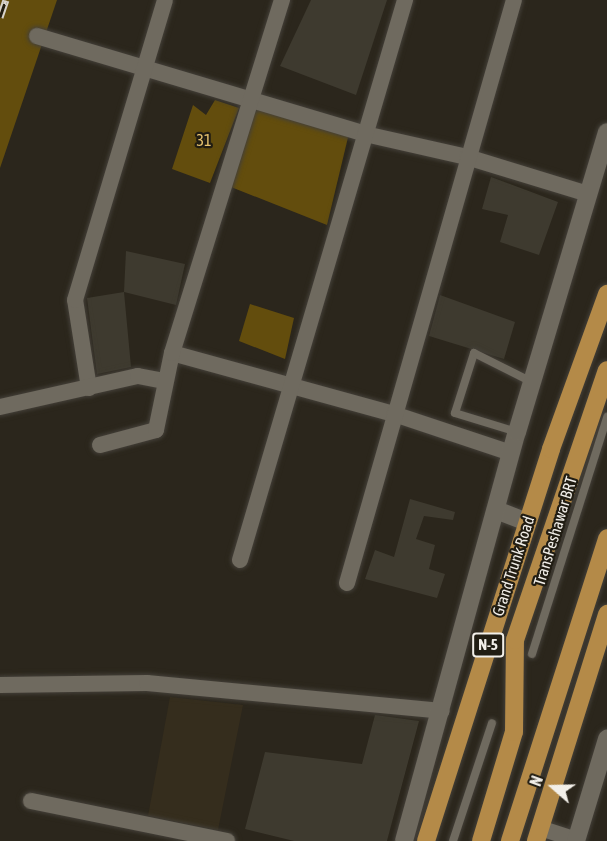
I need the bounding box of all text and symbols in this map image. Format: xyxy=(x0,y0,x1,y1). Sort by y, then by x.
park label: 31 xyxy=(196,130,212,150)
street label: TransPeshawar BRT xyxy=(529,474,581,588)
street label: Grand Trunk Road xyxy=(488,514,538,618)
road number: N-5 xyxy=(472,633,504,657)
north arrow xyxy=(523,757,583,817)
text: N xyxy=(526,773,546,788)

